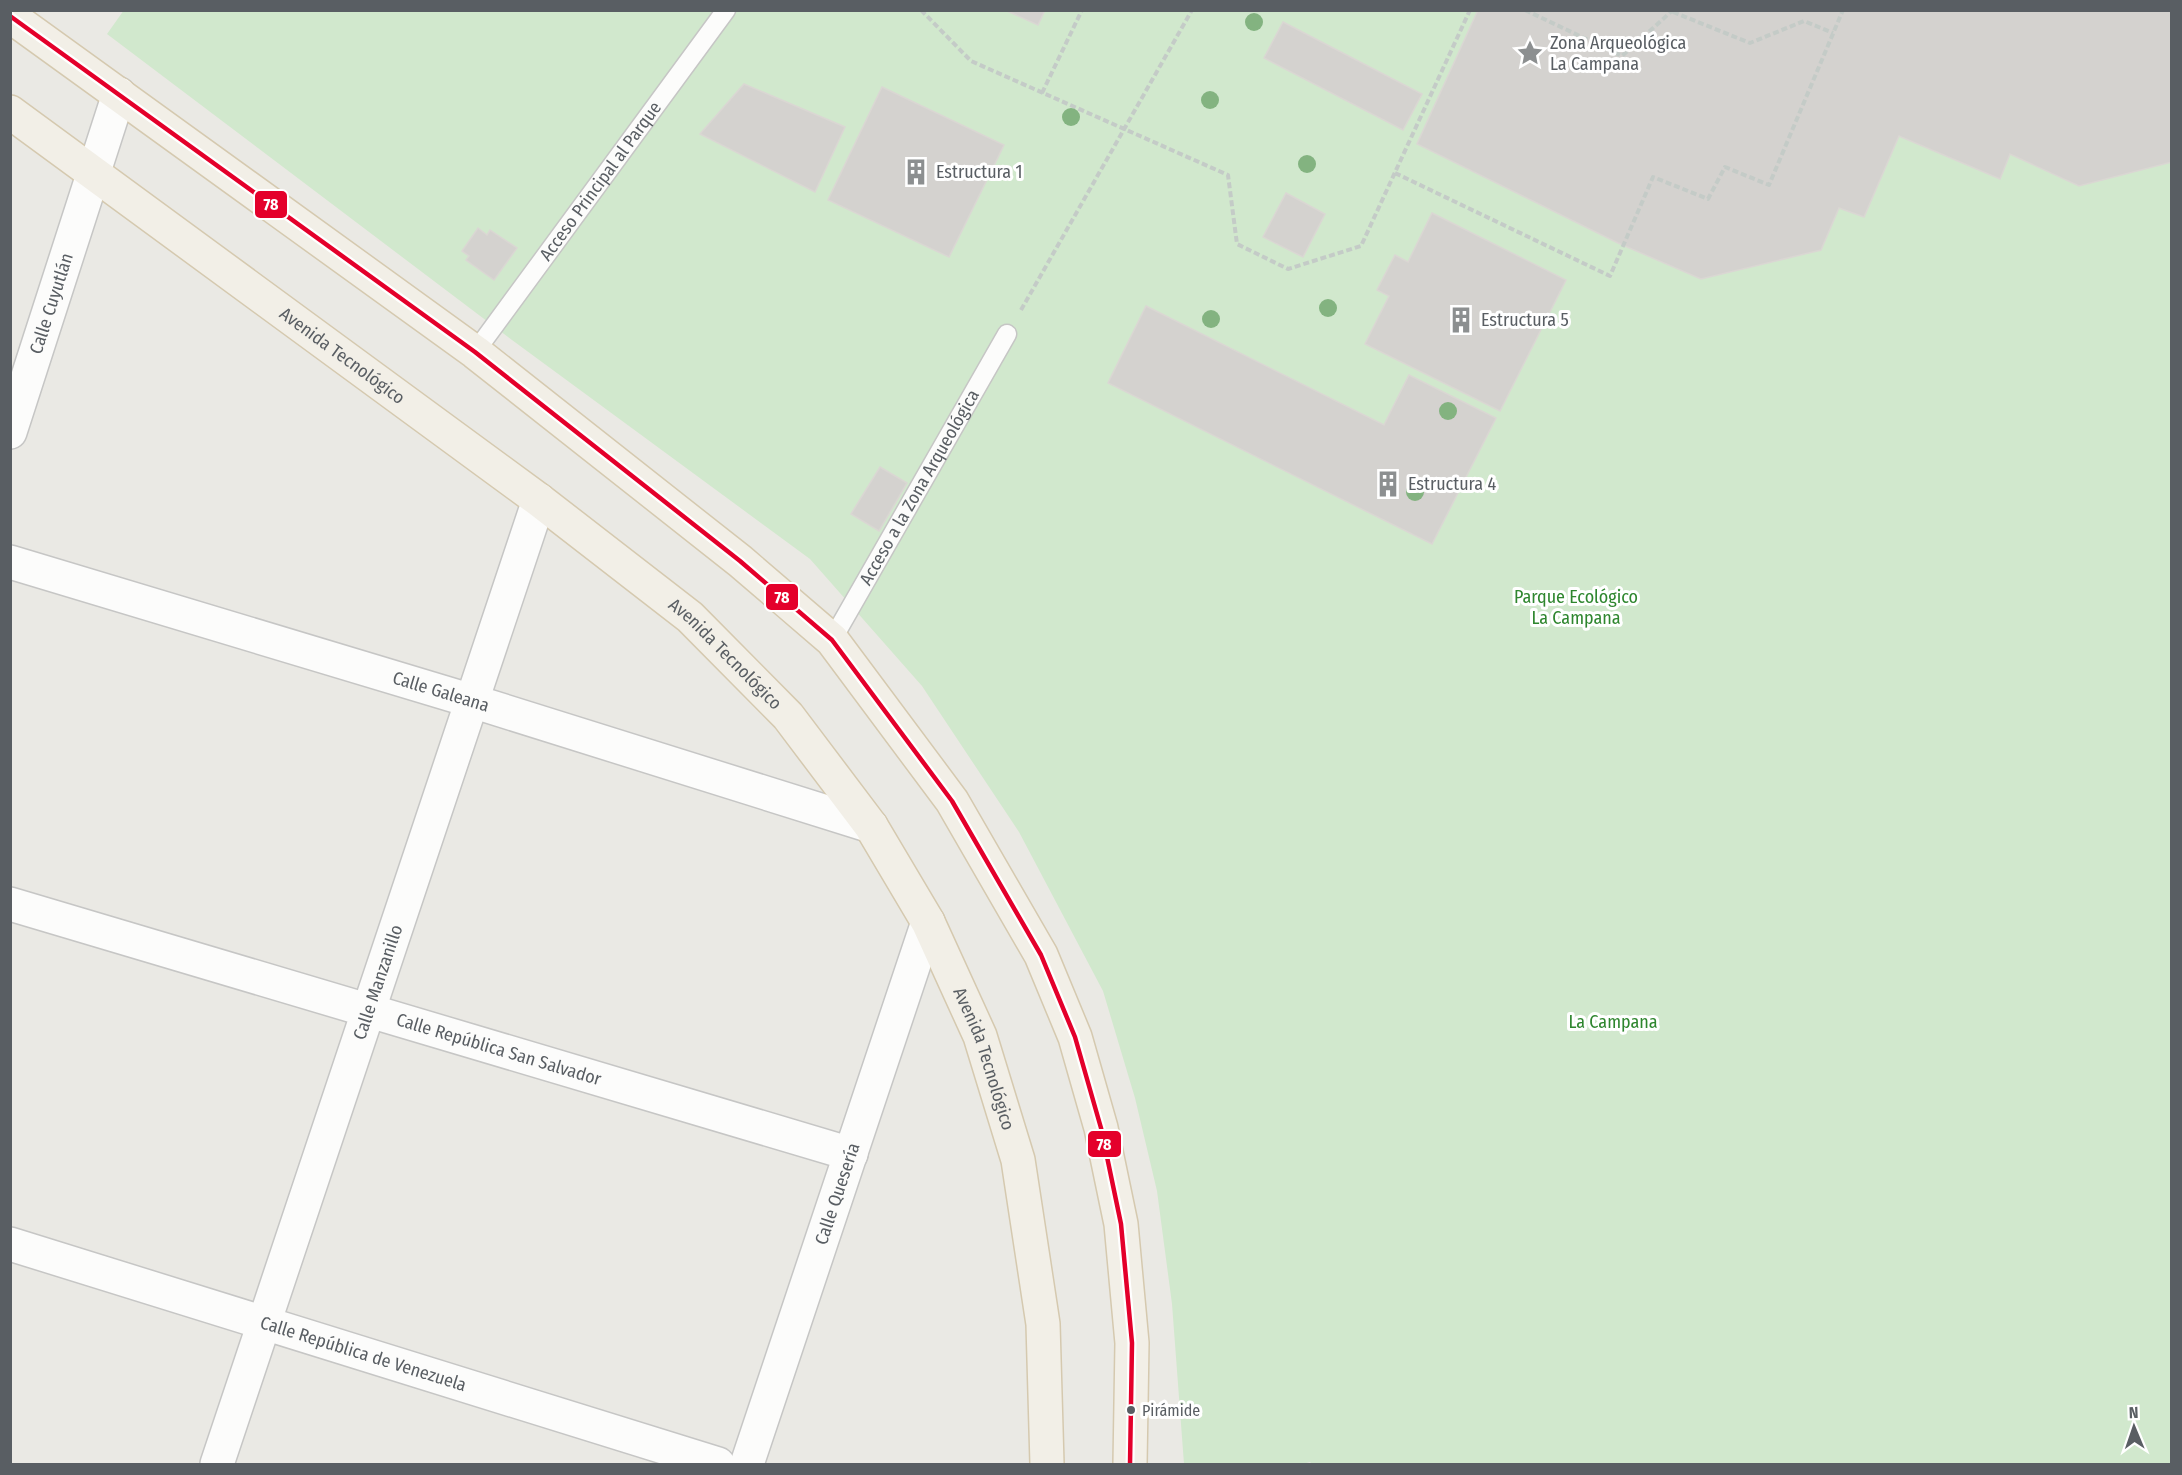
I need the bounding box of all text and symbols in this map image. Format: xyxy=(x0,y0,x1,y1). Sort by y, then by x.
place label: Zona Arqueológica La Campana xyxy=(1550,32,1686,75)
place icon: Zona Arqueológica La Campana xyxy=(1515,38,1545,68)
street label: Acceso Principal al Parque xyxy=(535,97,666,265)
building icon: Estructura 1 xyxy=(901,157,931,187)
place label: Estructura 1 xyxy=(936,161,1022,183)
line badge: 78 xyxy=(254,190,288,219)
text: 78 xyxy=(263,195,279,214)
street label: Calle Cuyutlán xyxy=(25,250,78,357)
street label: Avenida Tecnológico xyxy=(275,302,409,409)
building icon: Estructura 5 xyxy=(1446,305,1476,335)
place label: Estructura 5 xyxy=(1481,309,1569,331)
street label: Acceso a la Zona Arqueológica xyxy=(855,385,984,589)
building icon: Estructura 4 xyxy=(1373,469,1403,499)
place label: Estructura 4 xyxy=(1408,473,1496,495)
line badge: 78 xyxy=(765,583,799,611)
park label: Parque Ecológico La Campana xyxy=(1514,586,1638,629)
text: 78 xyxy=(774,588,790,607)
street label: Avenida Tecnológico xyxy=(664,594,786,714)
street label: Calle Galeana xyxy=(390,667,492,717)
street label: Calle Manzanillo xyxy=(348,922,407,1043)
street label: Avenida Tecnológico xyxy=(948,984,1019,1133)
street label: Calle República San Salvador xyxy=(394,1008,605,1090)
park label: La Campana xyxy=(1568,1011,1658,1033)
line badge: 78 xyxy=(1087,1130,1122,1158)
text: 78 xyxy=(1096,1135,1112,1154)
street label: Calle Quesería xyxy=(810,1140,865,1247)
street label: Calle República de Venezuela xyxy=(258,1311,469,1396)
north arrow xyxy=(2104,1397,2164,1457)
place label: Pirámide xyxy=(1142,1401,1200,1420)
text: N xyxy=(2128,1403,2139,1422)
marker: Pirámide xyxy=(1125,1404,1137,1416)

